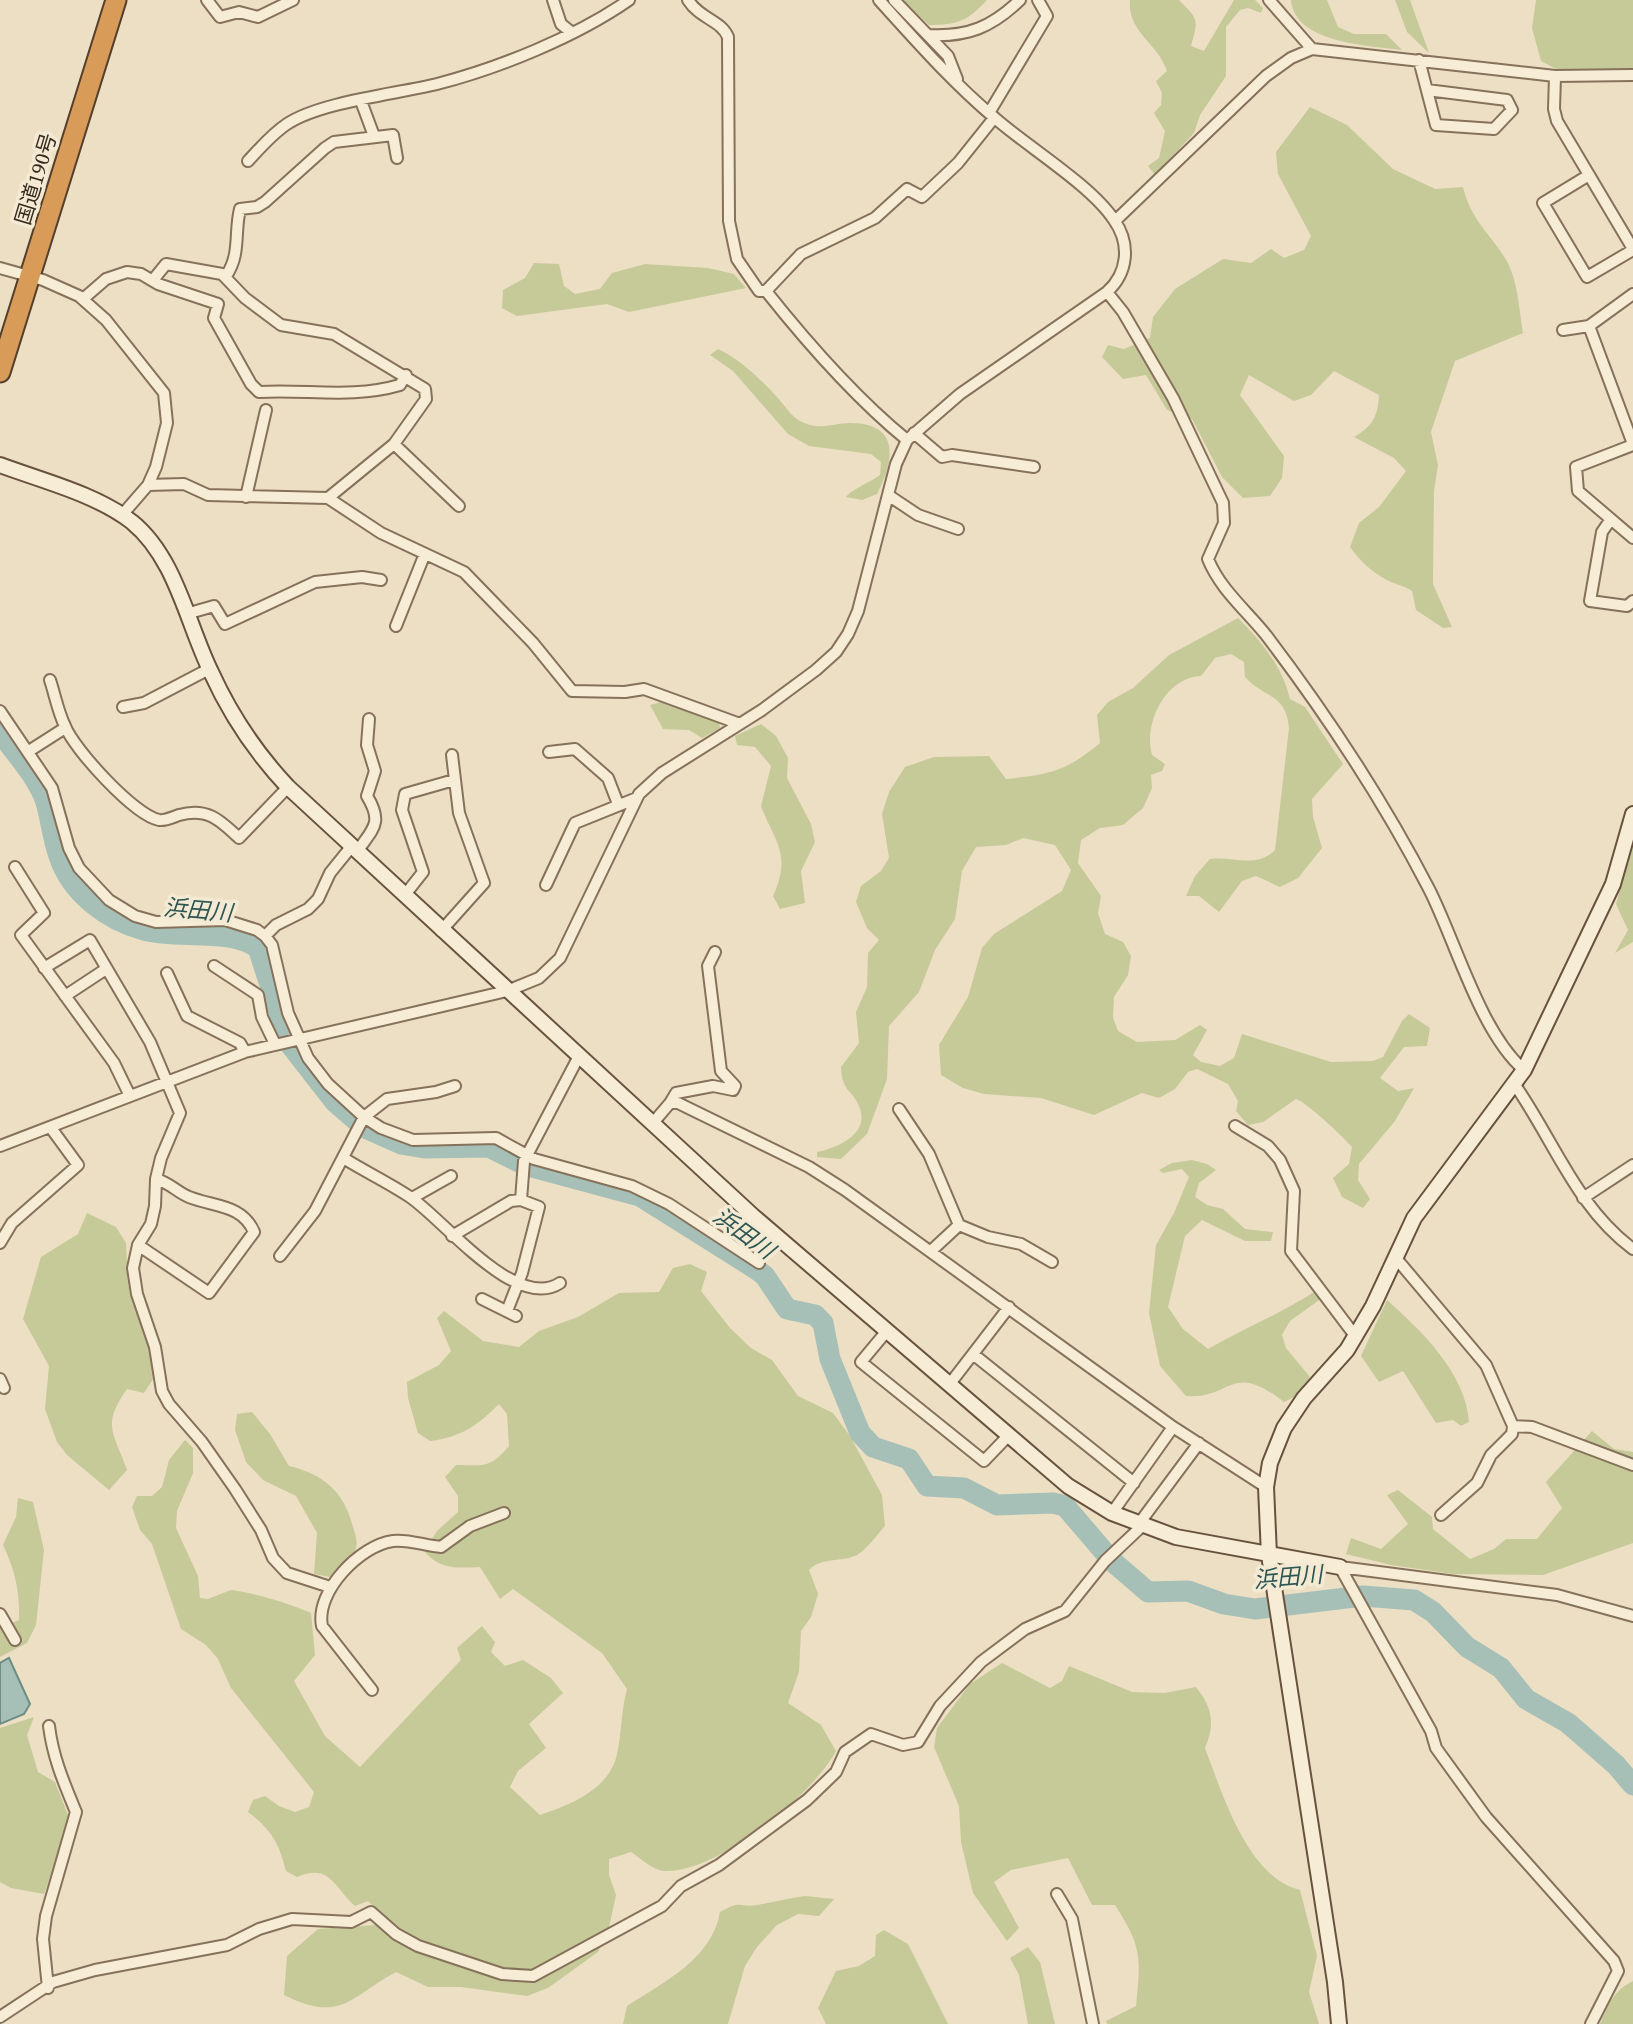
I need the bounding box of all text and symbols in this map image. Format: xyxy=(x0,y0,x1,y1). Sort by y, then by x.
street label: 国道190号 xyxy=(8,129,63,228)
water label: 浜田川 xyxy=(162,891,237,929)
water label: 浜田川 xyxy=(707,1200,784,1268)
water label: 浜田川 xyxy=(1252,1558,1327,1596)

